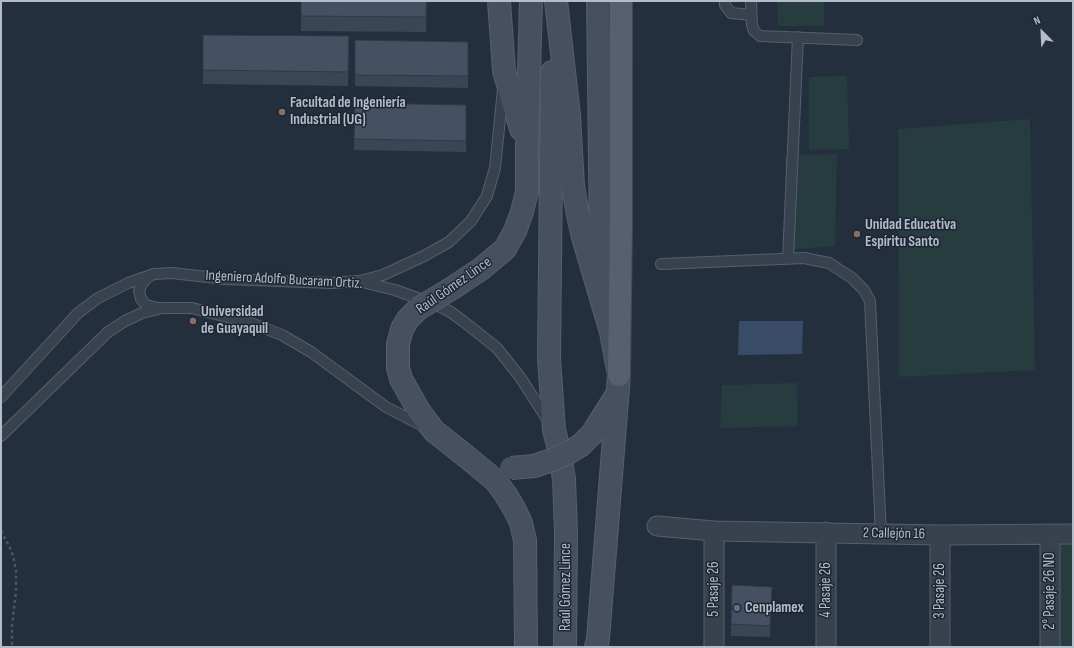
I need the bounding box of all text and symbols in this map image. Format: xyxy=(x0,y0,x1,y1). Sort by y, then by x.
north arrow xyxy=(1022,12,1062,52)
text: N xyxy=(1032,13,1042,28)
place label: Facultad de Ingeniería Industrial (UG) xyxy=(290,94,406,129)
marker: Facultad de Ingeniería Industrial (UG) xyxy=(277,107,287,117)
place label: Unidad Educativa Espíritu Santo xyxy=(865,216,956,251)
marker: Unidad Educativa Espíritu Santo xyxy=(852,229,862,239)
street label: Raúl Gómez Lince xyxy=(413,253,495,319)
street label: Ingeniero Adolfo Bucaram Ortiz. xyxy=(205,267,363,293)
place label: Universidad de Guayaquil xyxy=(201,303,268,338)
marker: Universidad de Guayaquil xyxy=(188,316,198,326)
street label: 2 Callejón 16 xyxy=(863,524,925,544)
street label: Raúl Gómez Lince xyxy=(557,543,575,631)
street label: 2° Pasaje 26 NO xyxy=(1041,552,1059,630)
street label: 5 Pasaje 26 xyxy=(705,561,723,617)
street label: 4 Pasaje 26 xyxy=(817,562,835,618)
street label: 3 Pasaje 26 xyxy=(931,563,949,619)
place label: Cenplamex xyxy=(745,599,804,617)
marker: Cenplamex xyxy=(732,603,742,613)

